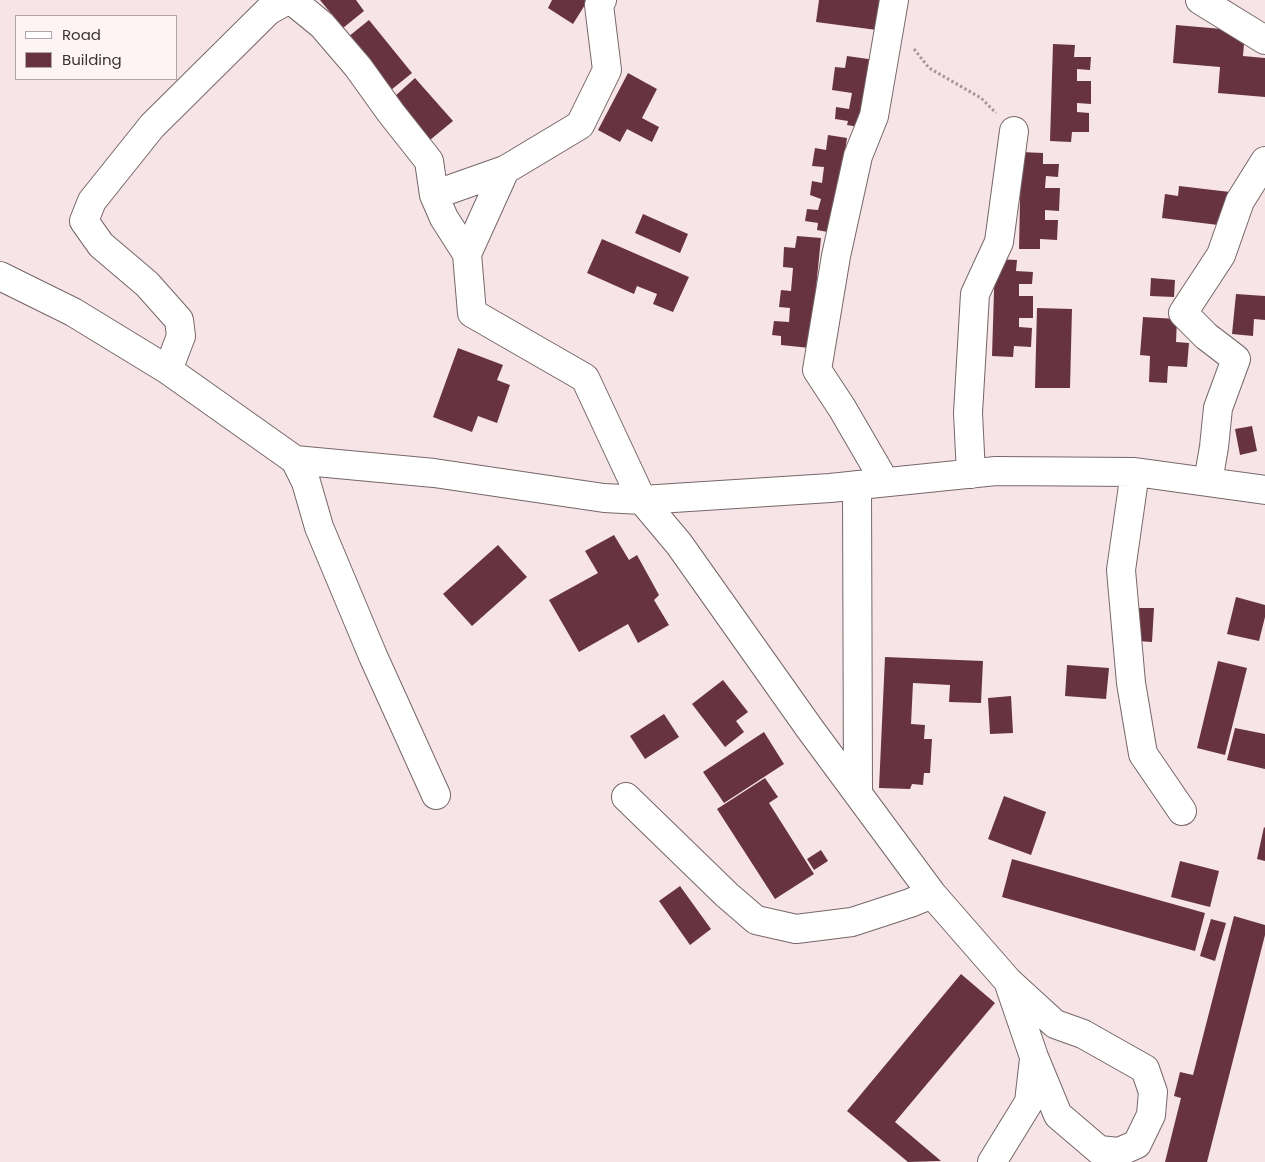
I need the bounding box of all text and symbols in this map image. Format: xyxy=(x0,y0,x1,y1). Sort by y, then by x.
legend xyxy=(15,15,178,80)
text: Road xyxy=(62,24,101,45)
text: Building xyxy=(62,49,122,70)

